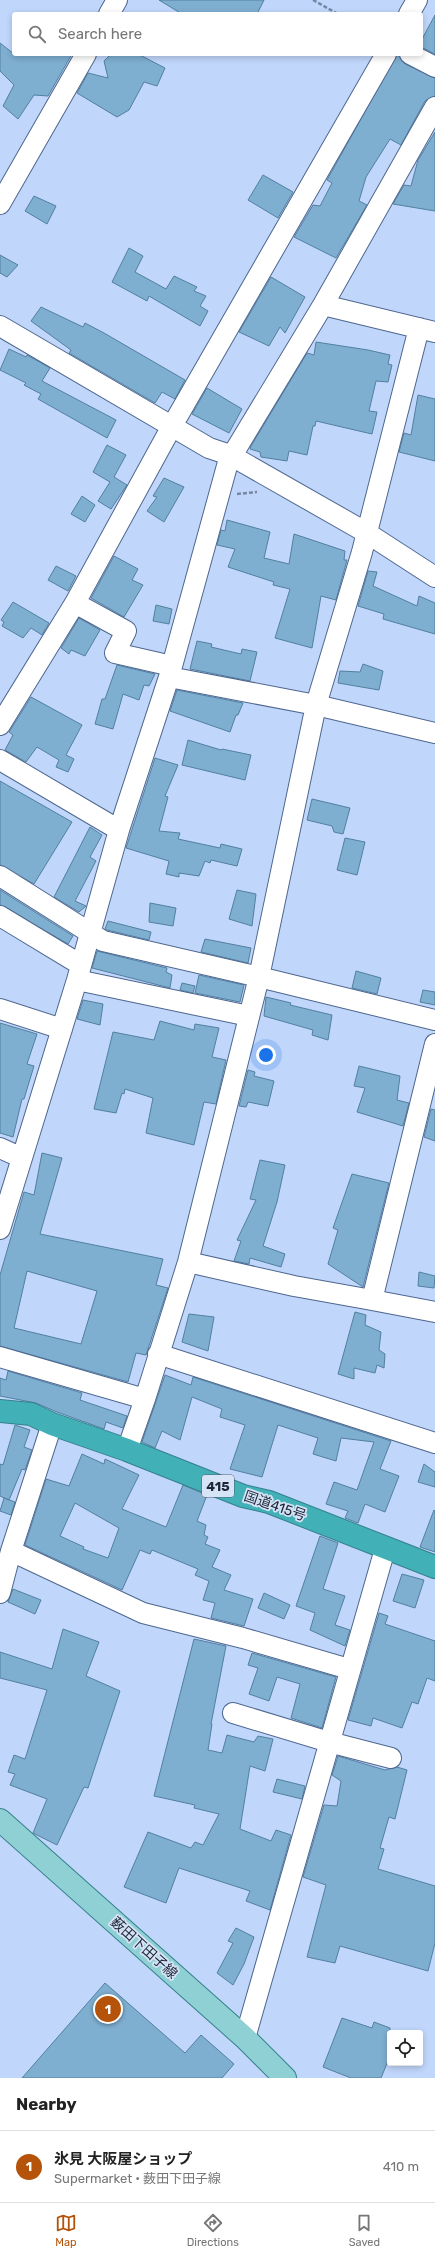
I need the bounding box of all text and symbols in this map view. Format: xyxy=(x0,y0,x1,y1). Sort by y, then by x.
search box xyxy=(12,12,423,56)
icon: search xyxy=(26,23,48,45)
text: Search here xyxy=(58,25,142,43)
your location xyxy=(256,1045,276,1065)
road number: 415 xyxy=(202,1475,234,1497)
street label: 国道415号 xyxy=(242,1487,308,1525)
street label: 薮田下田子線 xyxy=(107,1914,181,1982)
pin: 1 xyxy=(95,1994,121,2024)
map controls xyxy=(387,2030,423,2066)
button: locate xyxy=(387,2030,423,2066)
text: Nearby xyxy=(16,2094,77,2114)
text: 氷見 大阪屋ショップ xyxy=(54,2150,192,2168)
text: 1 xyxy=(26,2159,32,2174)
text: 410 m xyxy=(383,2159,419,2174)
text: Supermarket · 薮田下田子線 xyxy=(54,2171,221,2186)
tab: Map xyxy=(55,2212,77,2249)
tab: Directions xyxy=(187,2212,239,2249)
tab: Saved xyxy=(349,2212,380,2249)

